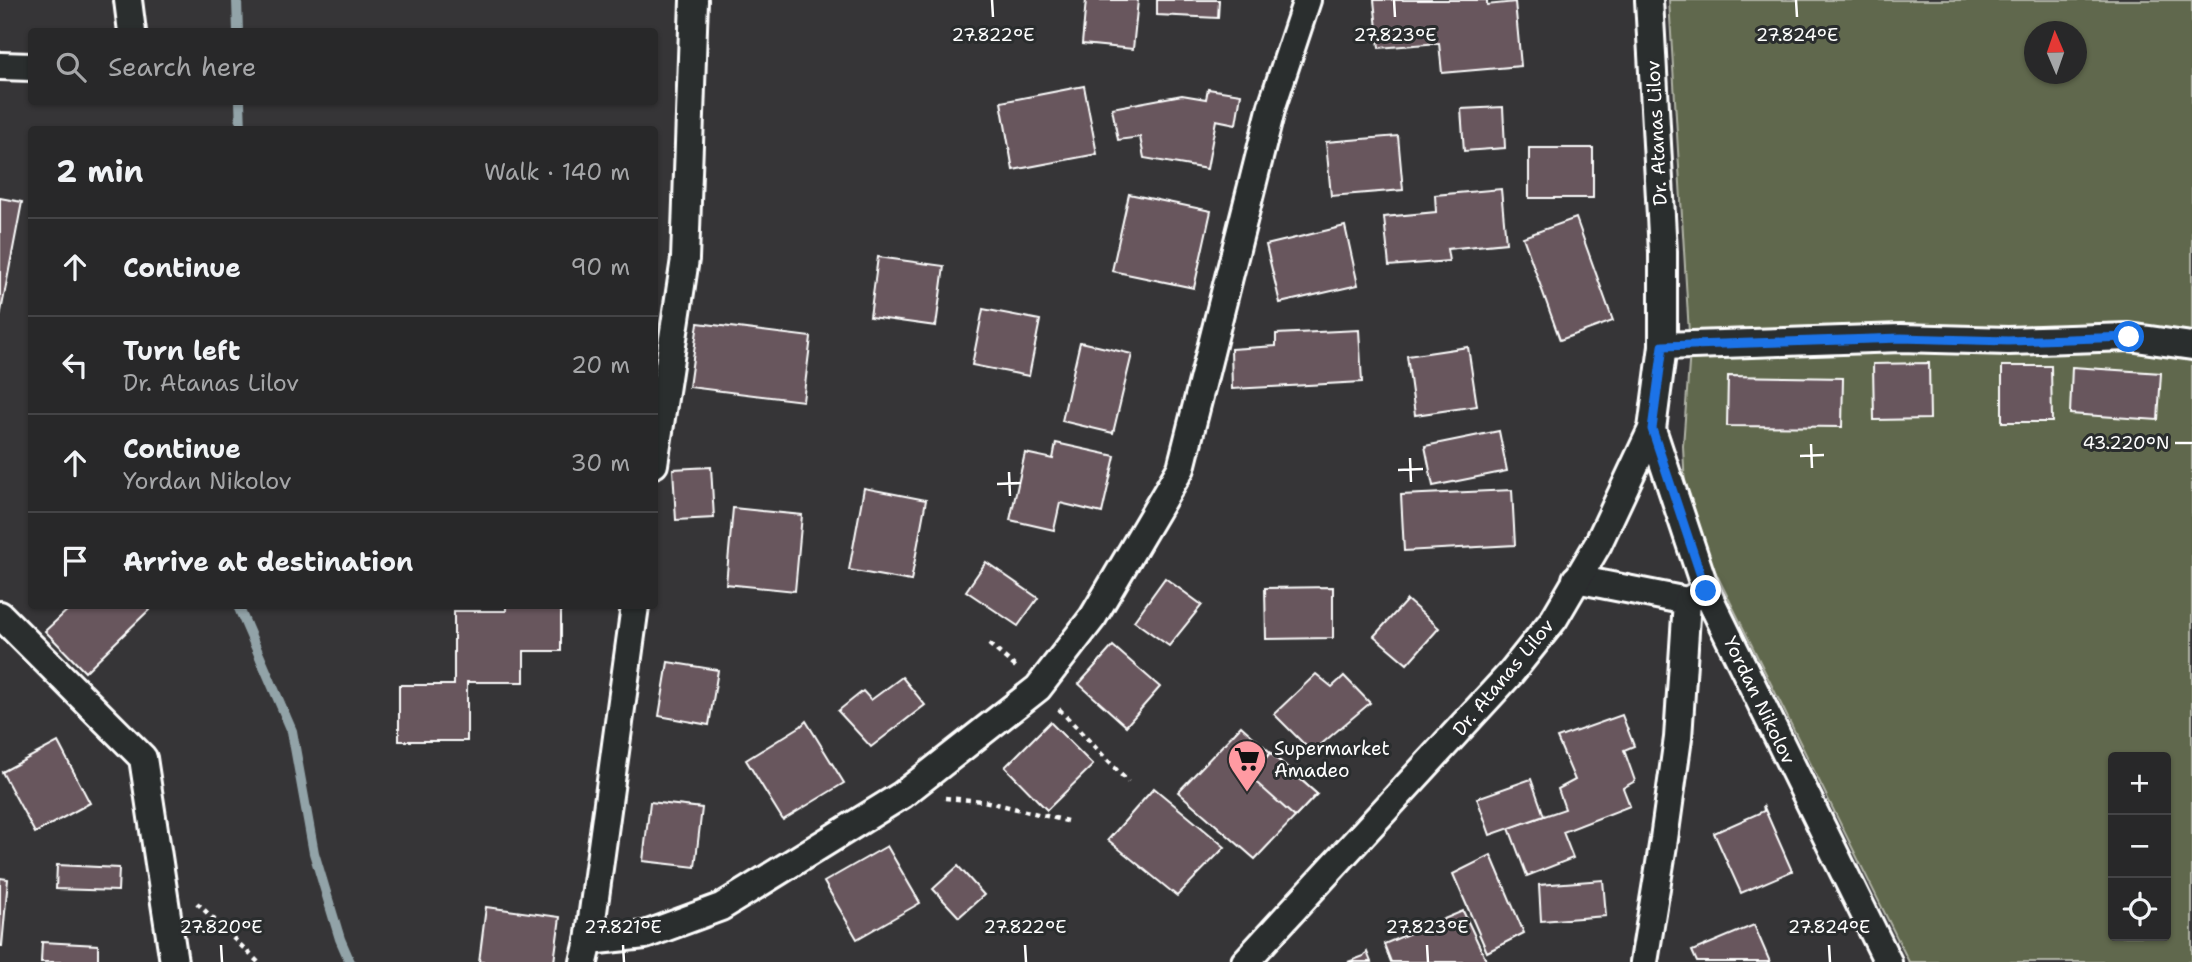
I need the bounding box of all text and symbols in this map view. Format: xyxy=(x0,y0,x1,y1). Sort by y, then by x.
north arrow xyxy=(2024,21,2087,84)
text: 27.822°E xyxy=(952,23,1034,47)
text: 27.823°E xyxy=(1354,23,1436,47)
text: 27.824°E xyxy=(1756,23,1838,47)
search box xyxy=(28,28,658,105)
icon: search xyxy=(52,48,90,86)
text: Search here xyxy=(108,49,257,84)
street label: Dr. Atanas Lilov xyxy=(1640,60,1673,206)
text: 2 min xyxy=(56,151,143,192)
text: Walk · 140 m xyxy=(484,157,630,187)
icon: ahead xyxy=(56,248,94,286)
text: Continue xyxy=(123,250,241,285)
text: 90 m xyxy=(570,252,630,282)
route start xyxy=(2113,321,2144,352)
text: Turn left xyxy=(123,333,240,368)
icon: left xyxy=(56,346,94,384)
text: 20 m xyxy=(571,350,630,380)
text: Dr. Atanas Lilov xyxy=(123,368,299,398)
text: Continue xyxy=(123,431,241,466)
text: 43.220°N xyxy=(2082,431,2170,455)
icon: ahead xyxy=(56,444,94,482)
text: 30 m xyxy=(571,448,630,478)
text: Yordan Nikolov xyxy=(123,466,292,496)
icon: arrive xyxy=(56,542,94,580)
text: Arrive at destination xyxy=(123,544,413,579)
route end xyxy=(1690,575,1721,606)
street label: Dr. Atanas Lilov xyxy=(1447,614,1560,741)
street label: Yordan Nikolov xyxy=(1718,632,1801,768)
place label: Supermarket Amadeo xyxy=(1274,736,1390,783)
supermarket icon: Supermarket Amadeo xyxy=(1226,738,1268,793)
map controls xyxy=(2108,752,2171,941)
button: + xyxy=(2108,752,2171,815)
button: − xyxy=(2108,815,2171,878)
button: locate xyxy=(2108,878,2171,941)
text: 27.820°E xyxy=(179,915,263,939)
text: 27.821°E xyxy=(584,915,662,939)
text: 27.822°E xyxy=(984,915,1066,939)
text: 27.823°E xyxy=(1386,915,1468,939)
text: 27.824°E xyxy=(1788,915,1870,939)

